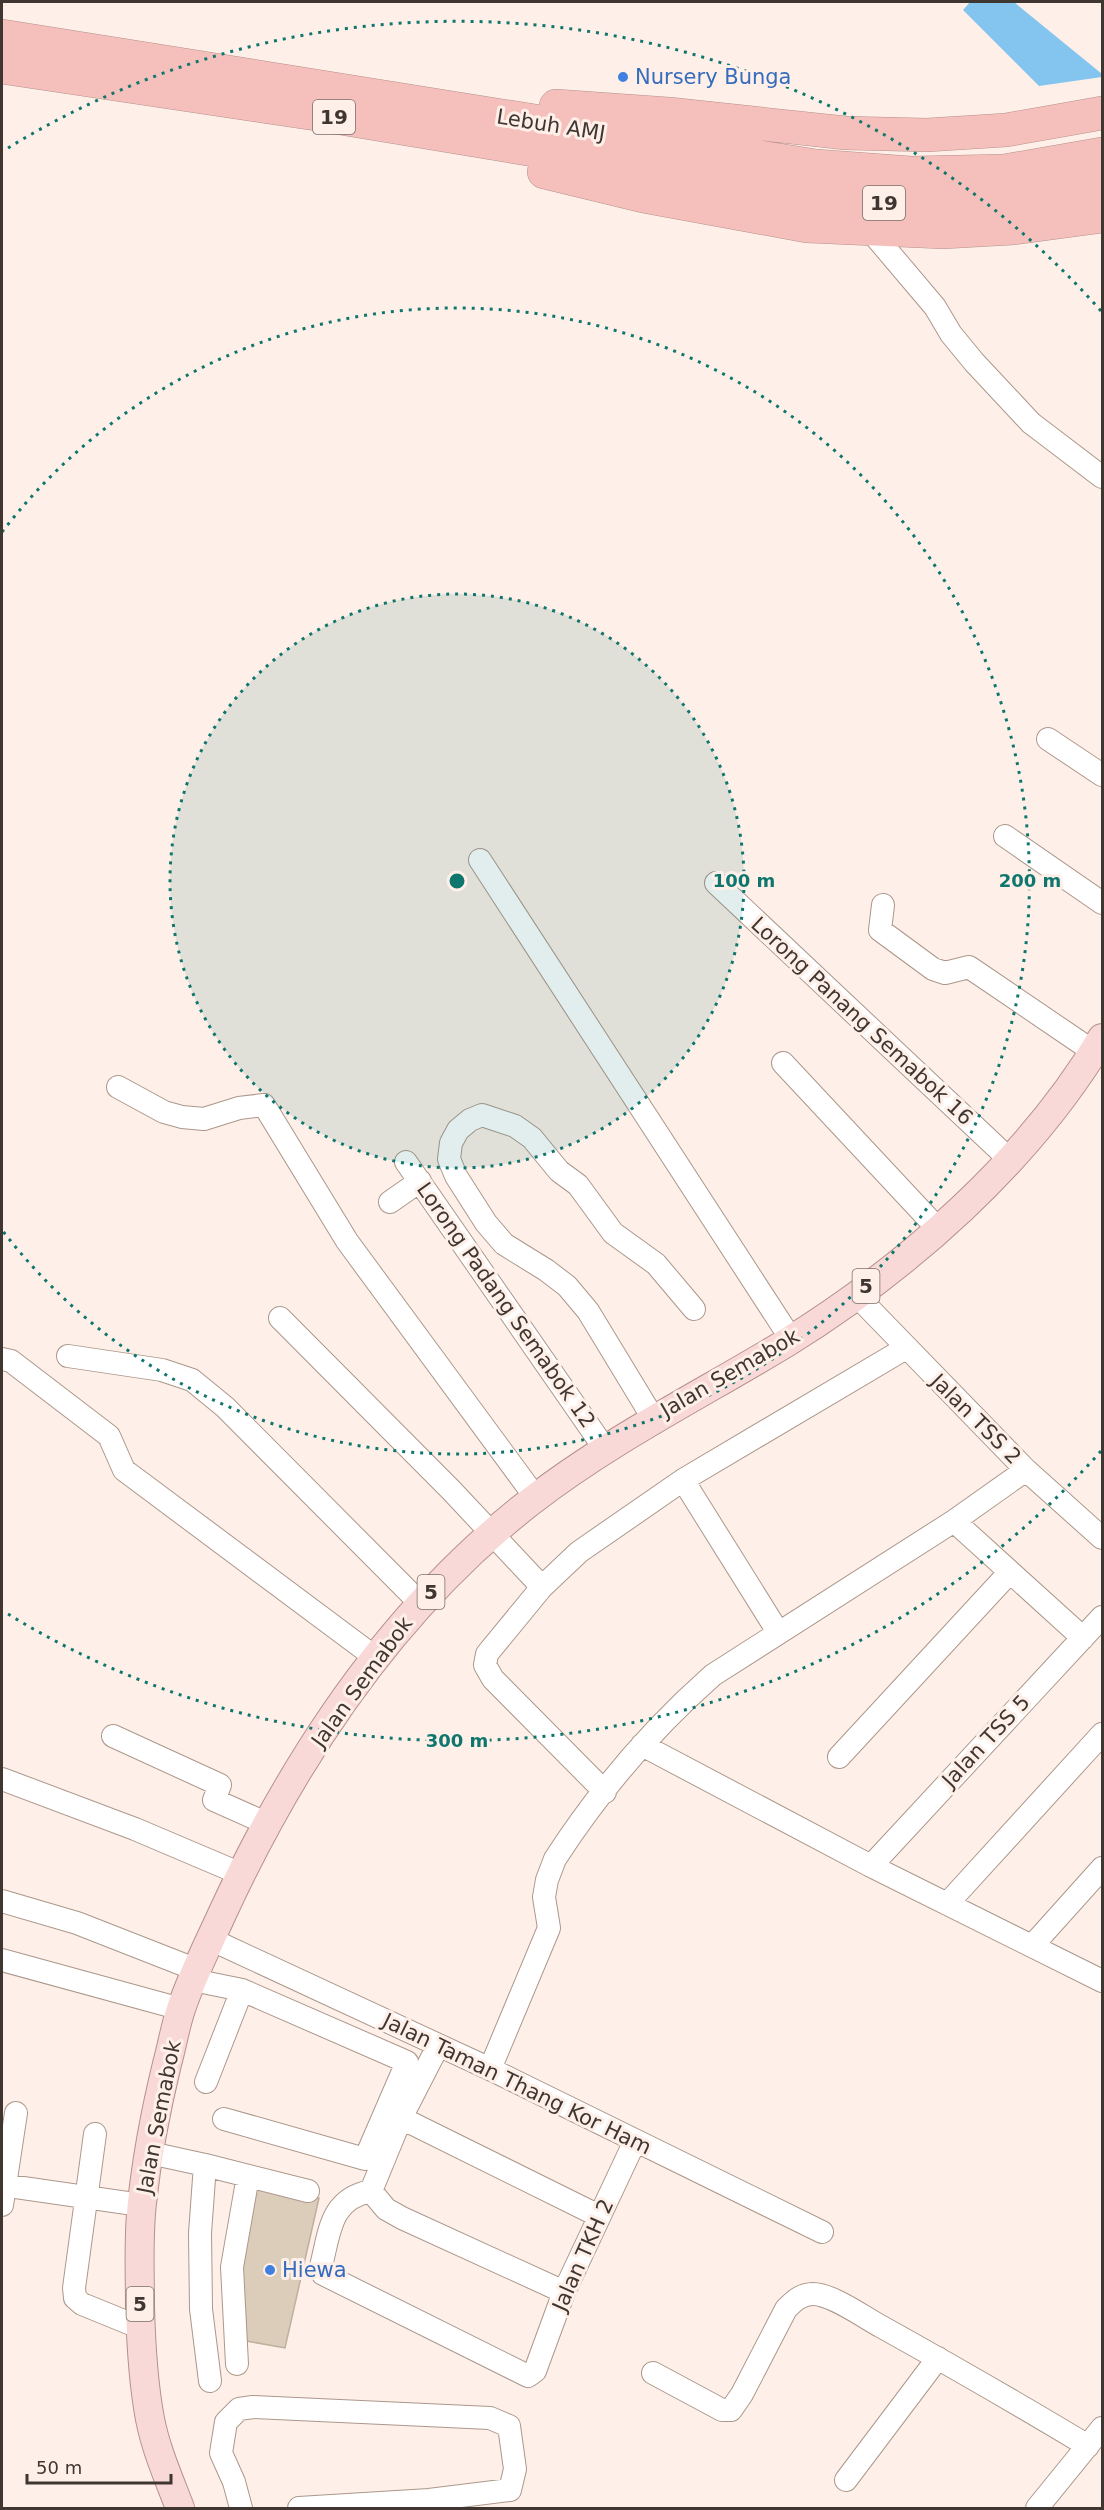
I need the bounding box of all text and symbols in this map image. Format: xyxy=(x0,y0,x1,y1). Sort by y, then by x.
place label: Nursery Bunga xyxy=(635,65,791,89)
marker: Nursery Bunga xyxy=(616,70,630,84)
road number: 19 xyxy=(313,100,355,134)
street label: Lebuh AMJ xyxy=(495,105,607,145)
road number: 19 xyxy=(863,186,905,220)
text: 100 m xyxy=(713,870,775,891)
text: 200 m xyxy=(999,870,1061,891)
centre of rings xyxy=(447,871,467,891)
street label: Lorong Panang Semabok 16 xyxy=(746,912,978,1130)
street label: Lorong Padang Semabok 12 xyxy=(412,1178,600,1432)
road number: 5 xyxy=(852,1269,880,1303)
street label: Jalan Semabok xyxy=(655,1323,804,1423)
street label: Jalan TSS 2 xyxy=(925,1368,1026,1469)
road number: 5 xyxy=(418,1575,444,1609)
street label: Jalan Semabok xyxy=(305,1611,418,1754)
street label: Jalan TSS 5 xyxy=(936,1690,1035,1794)
text: 300 m xyxy=(426,1730,488,1751)
street label: Jalan Taman Thang Kor Ham xyxy=(377,2008,655,2160)
street label: Jalan Semabok xyxy=(132,2037,186,2198)
street label: Jalan TKH 2 xyxy=(547,2195,618,2317)
place label: Hiewa xyxy=(282,2258,347,2282)
marker: Hiewa xyxy=(263,2263,277,2277)
road number: 5 xyxy=(126,2287,154,2321)
scale bar xyxy=(27,2447,171,2485)
text: 50 m xyxy=(36,2457,82,2478)

